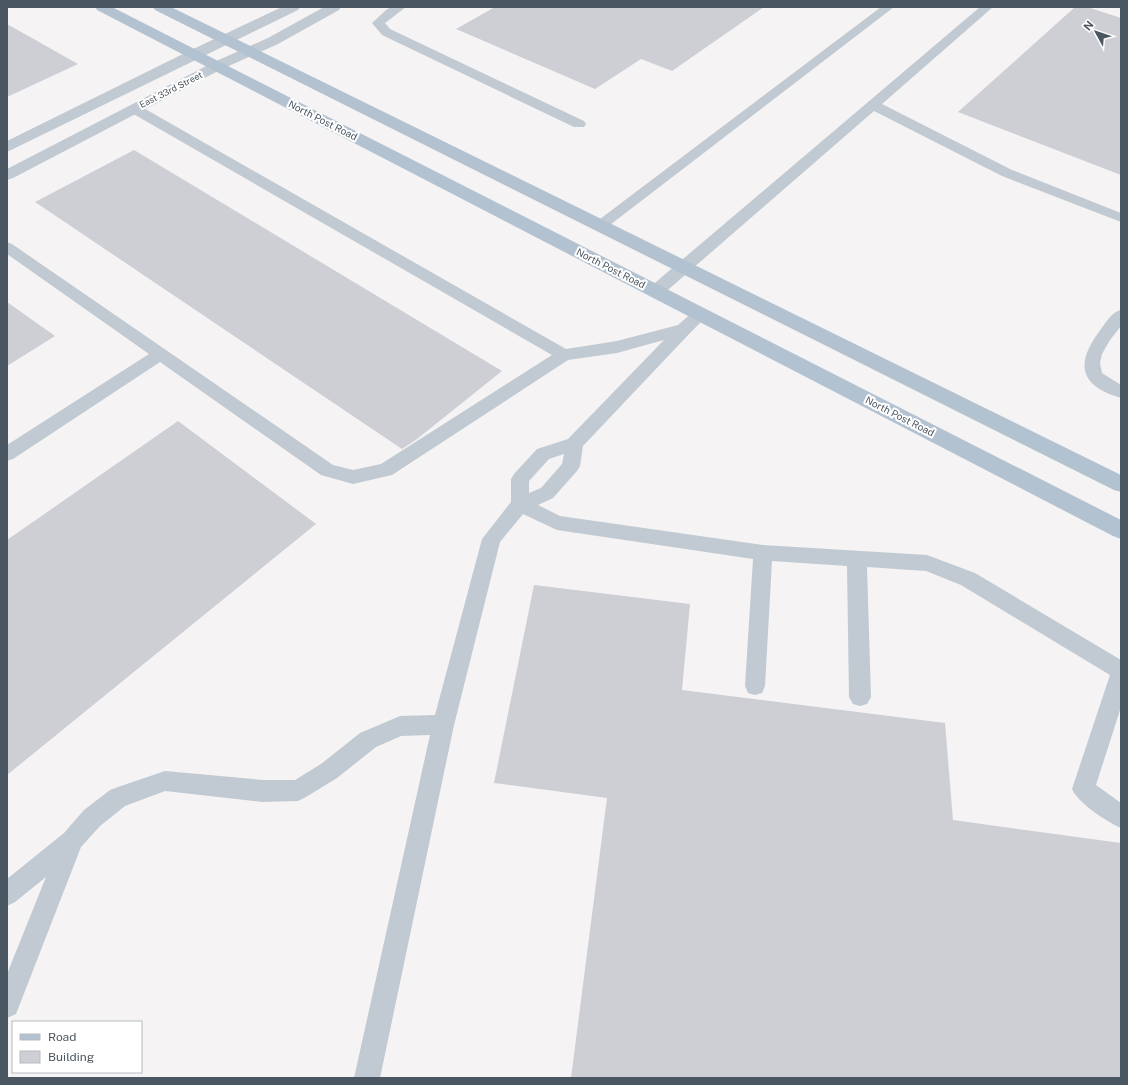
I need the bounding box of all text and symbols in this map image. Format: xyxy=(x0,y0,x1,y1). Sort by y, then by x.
north arrow xyxy=(1076,12,1116,52)
text: N xyxy=(1081,18,1096,33)
street label: East 33rd Street xyxy=(137,69,205,110)
street label: North Post Road xyxy=(286,97,360,143)
street label: North Post Road xyxy=(574,245,648,291)
street label: North Post Road xyxy=(863,393,937,439)
legend xyxy=(12,1021,142,1073)
text: Road xyxy=(48,1030,76,1044)
text: Building xyxy=(48,1050,94,1064)

